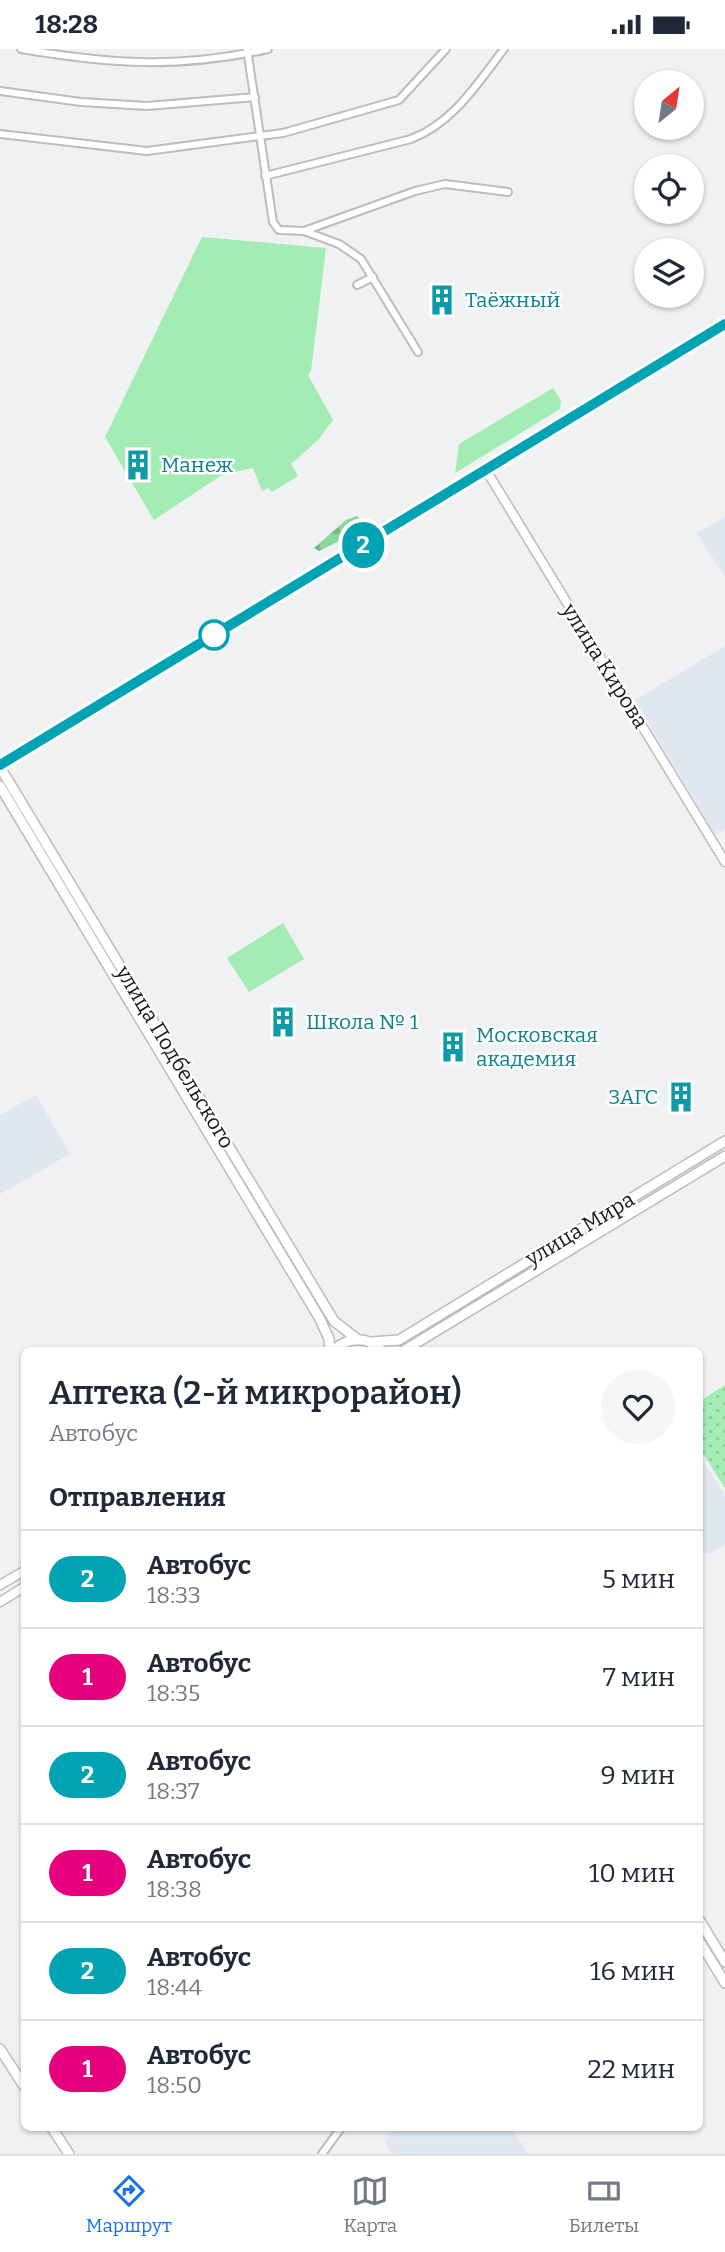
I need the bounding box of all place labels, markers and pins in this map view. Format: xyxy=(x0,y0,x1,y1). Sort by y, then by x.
building icon: Таёжный xyxy=(425,283,459,317)
place label: Таёжный xyxy=(465,287,560,313)
building icon: Манеж xyxy=(121,448,155,482)
place label: Манеж xyxy=(161,452,234,478)
unlabelled marker xyxy=(199,620,229,650)
building icon: Школа № 1 xyxy=(266,1005,300,1039)
place label: Школа № 1 xyxy=(306,1009,419,1035)
place label: Московская академия xyxy=(476,1022,598,1072)
building icon: Московская академия xyxy=(436,1030,470,1064)
building icon: ЗАГС xyxy=(664,1080,698,1114)
place label: ЗАГС xyxy=(608,1084,658,1110)

